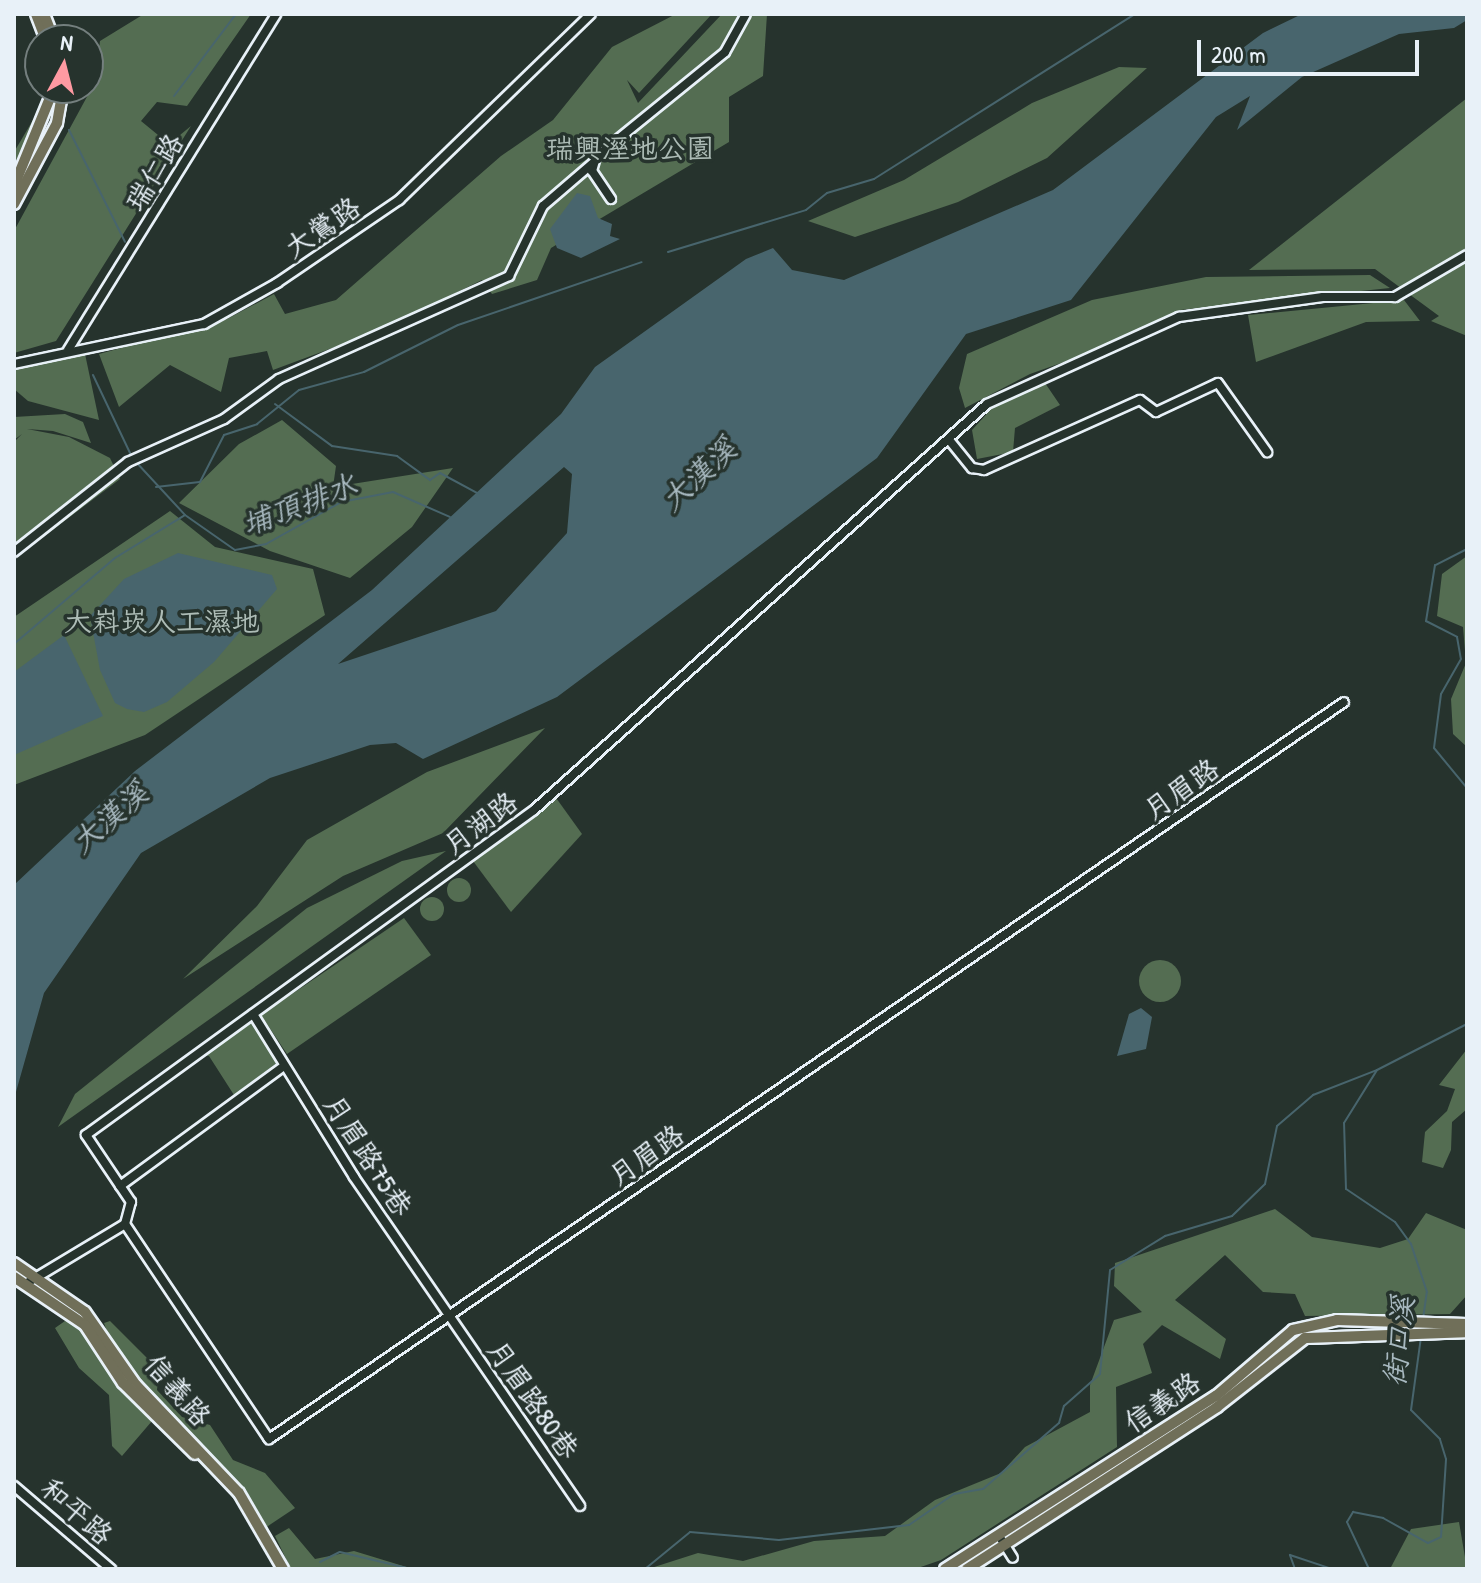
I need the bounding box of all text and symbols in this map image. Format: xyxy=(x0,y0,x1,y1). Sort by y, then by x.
north arrow xyxy=(24,24,104,104)
scale bar xyxy=(1201,24,1423,74)
text: N xyxy=(59,27,74,58)
text: 200 m xyxy=(1211,38,1266,70)
street label: 瑞仁路 xyxy=(118,127,190,217)
park label: 瑞興溼地公園 xyxy=(546,131,714,165)
street label: 大鶯路 xyxy=(278,190,366,264)
water label: 大漢溪 xyxy=(653,430,743,518)
water label: 埔頂排水 xyxy=(237,466,361,542)
park label: 大嵙崁人工濕地 xyxy=(64,604,260,638)
street label: 月眉路 xyxy=(1137,751,1225,827)
water label: 大漢溪 xyxy=(63,774,155,860)
street label: 月湖路 xyxy=(436,784,524,862)
street label: 月眉路75巷 xyxy=(316,1088,420,1222)
street label: 月眉路 xyxy=(602,1117,690,1193)
water label: 街口溪 xyxy=(1375,1294,1421,1388)
street label: 月眉路80巷 xyxy=(480,1333,586,1465)
street label: 信義路 xyxy=(138,1347,218,1433)
street label: 信義路 xyxy=(1118,1365,1206,1439)
street label: 和平路 xyxy=(34,1471,120,1551)

